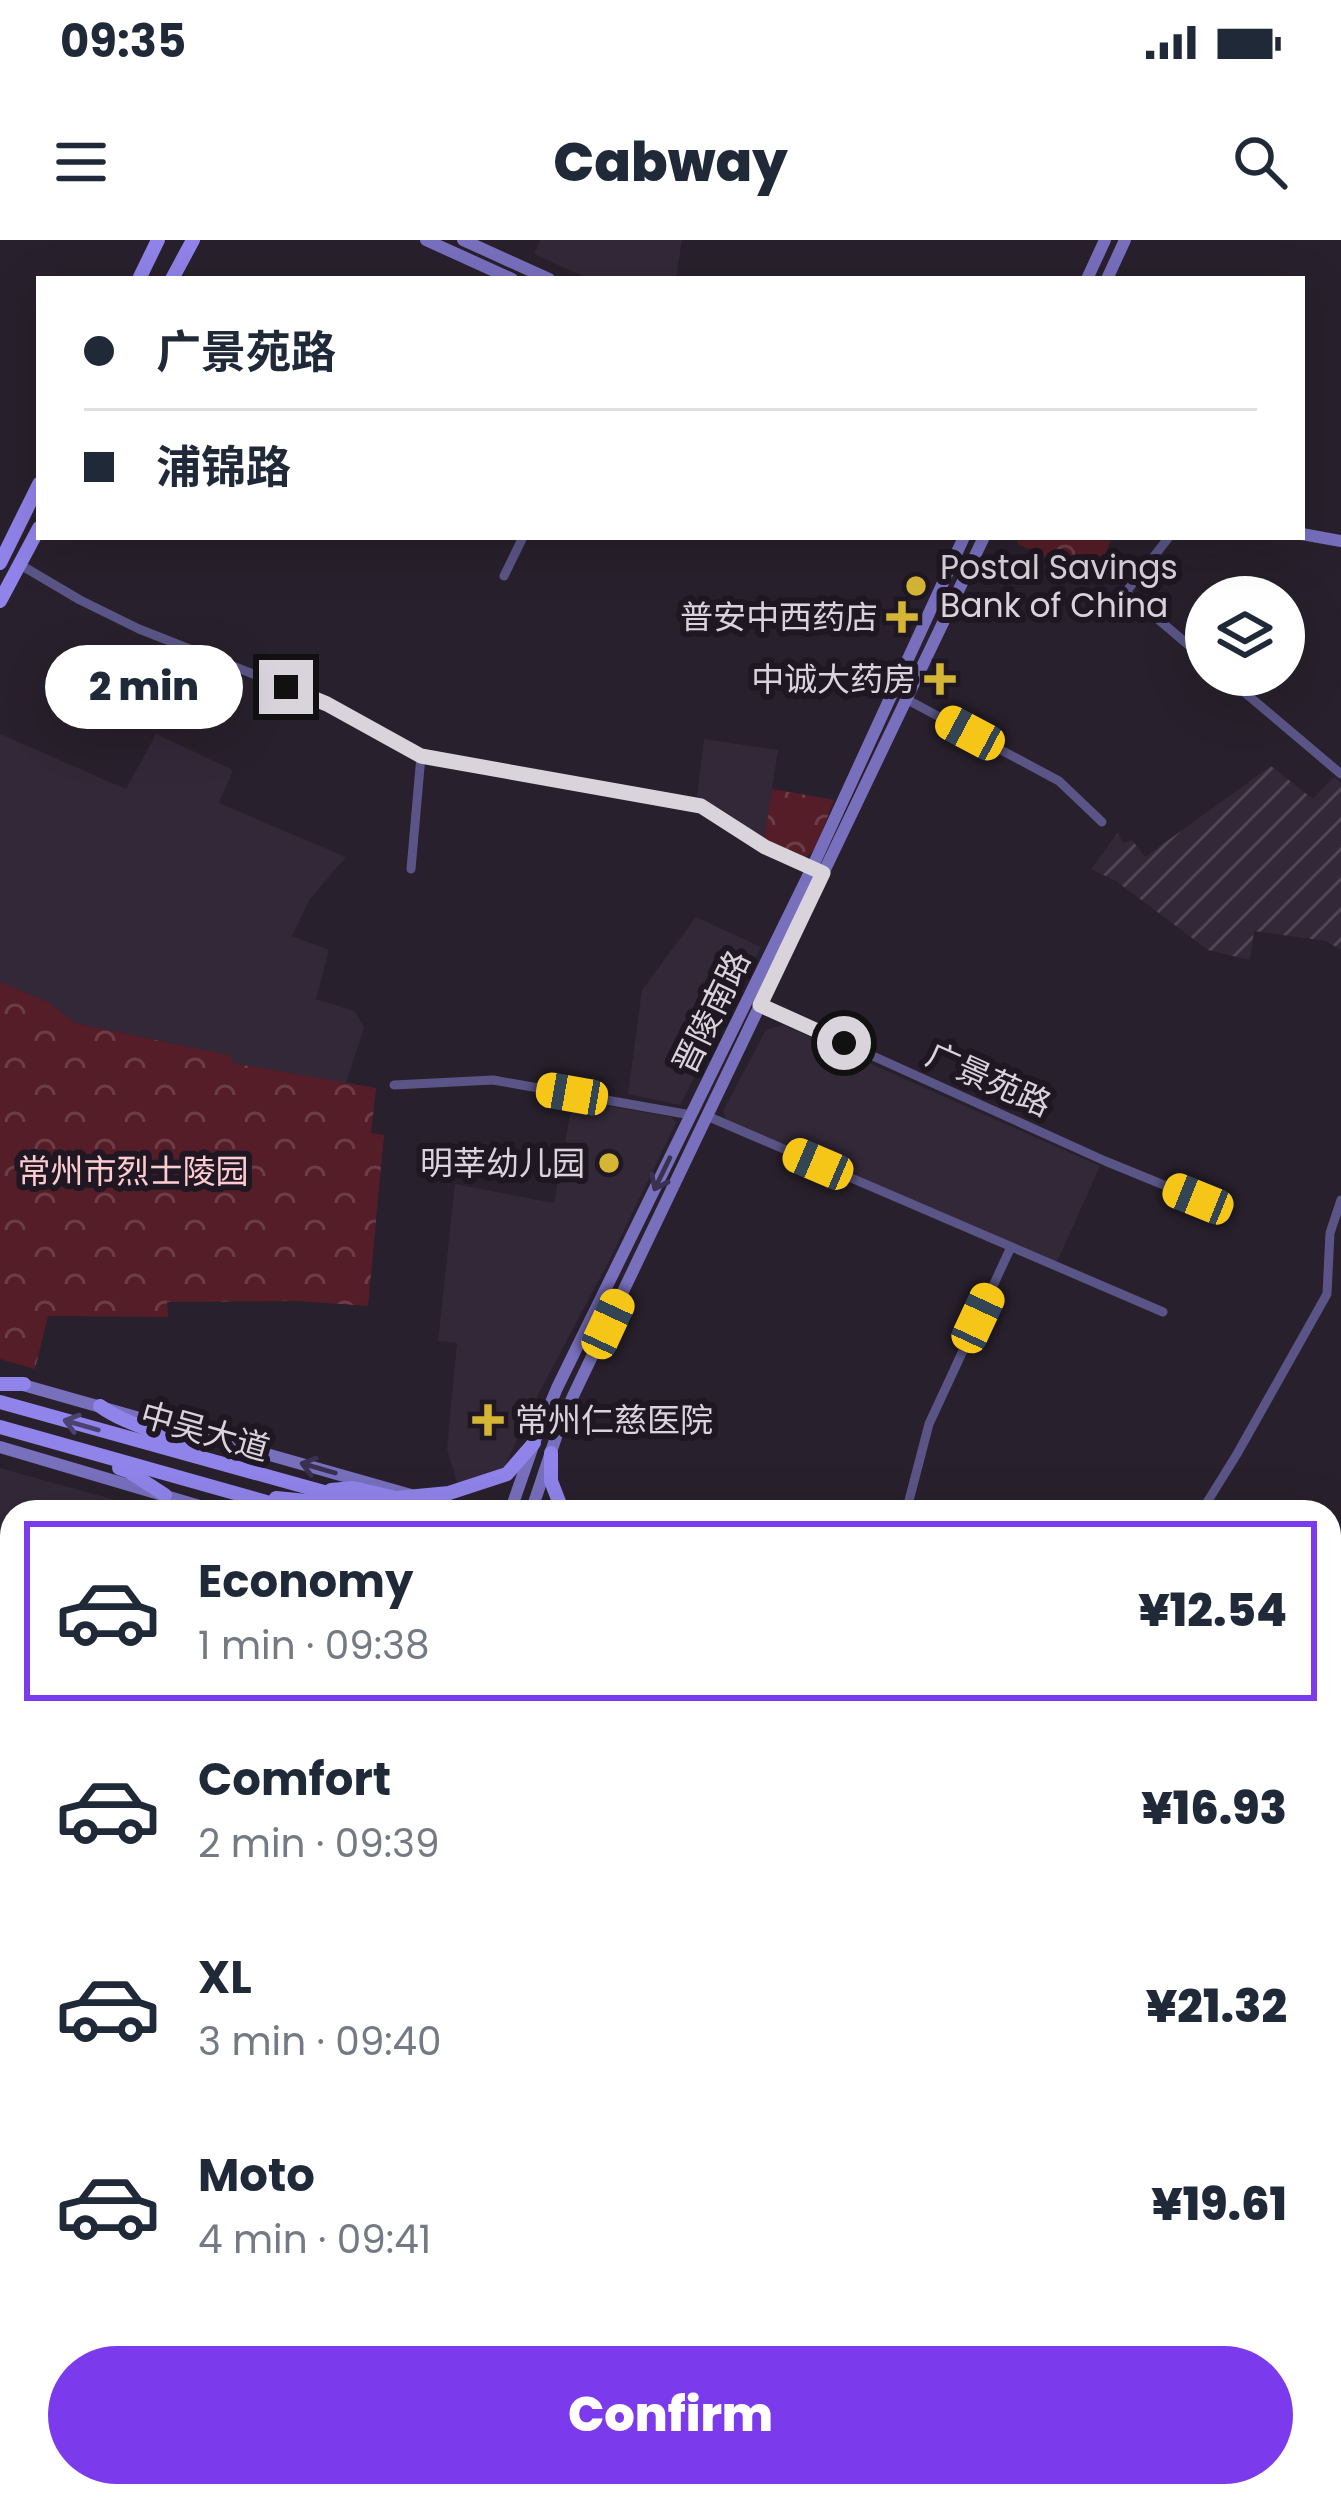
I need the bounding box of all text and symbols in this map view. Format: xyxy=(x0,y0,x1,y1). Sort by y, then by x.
text: 09:35 xyxy=(60,10,186,73)
text: Cabway xyxy=(553,124,788,200)
icon: menu xyxy=(48,129,114,195)
icon: search xyxy=(1227,129,1293,195)
text: 广景苑路 xyxy=(156,321,336,384)
text: 浦锦路 xyxy=(156,436,291,499)
place label: Postal Savings Bank of China xyxy=(940,544,1178,629)
marker: Postal Savings Bank of China xyxy=(903,573,929,599)
map controls xyxy=(1185,576,1305,696)
button: layers xyxy=(1185,576,1305,696)
place label: 普安中西药店 xyxy=(680,594,878,641)
marker: 普安中西药店 xyxy=(889,604,915,630)
callout: 2 min xyxy=(46,645,244,729)
place label: 中诚大药房 xyxy=(751,656,916,703)
text: 2 min xyxy=(89,659,199,714)
route end xyxy=(259,660,313,714)
marker: 中诚大药房 xyxy=(927,666,953,692)
car xyxy=(930,700,1010,766)
street label: 晋陵南路 xyxy=(661,943,762,1082)
route start xyxy=(817,1016,871,1070)
street label: 广景苑路 xyxy=(919,1031,1059,1128)
car xyxy=(533,1070,611,1118)
car xyxy=(778,1133,858,1195)
place label: 明莘幼儿园 xyxy=(420,1140,585,1187)
park label: 常州市烈士陵园 xyxy=(18,1148,249,1195)
marker: 明莘幼儿园 xyxy=(596,1150,622,1176)
one-way arrow xyxy=(650,1155,672,1191)
car xyxy=(1158,1169,1238,1229)
car xyxy=(946,1278,1010,1358)
car xyxy=(576,1284,640,1364)
street label: 中吴大道 xyxy=(135,1391,275,1472)
place label: 常州仁慈医院 xyxy=(515,1397,713,1444)
marker: 常州仁慈医院 xyxy=(472,1404,504,1436)
one-way arrow xyxy=(63,1412,101,1434)
one-way arrow xyxy=(300,1456,338,1478)
text: Economy xyxy=(198,1550,413,1613)
icon: car xyxy=(54,1557,162,1665)
text: ¥12.54 xyxy=(1138,1579,1287,1642)
text: 1 min · 09:38 xyxy=(198,1618,430,1673)
text: Comfort xyxy=(198,1748,391,1811)
icon: car xyxy=(54,1755,162,1863)
text: ¥16.93 xyxy=(1141,1777,1287,1840)
text: 2 min · 09:39 xyxy=(198,1816,440,1871)
text: XL xyxy=(198,1946,252,2009)
icon: car xyxy=(54,1953,162,2061)
text: ¥21.32 xyxy=(1146,1975,1287,2038)
text: 3 min · 09:40 xyxy=(198,2014,442,2069)
text: Moto xyxy=(198,2144,315,2207)
icon: car xyxy=(54,2151,162,2259)
text: ¥19.61 xyxy=(1151,2173,1287,2236)
text: 4 min · 09:41 xyxy=(198,2212,431,2267)
button: Confirm xyxy=(48,2346,1293,2484)

